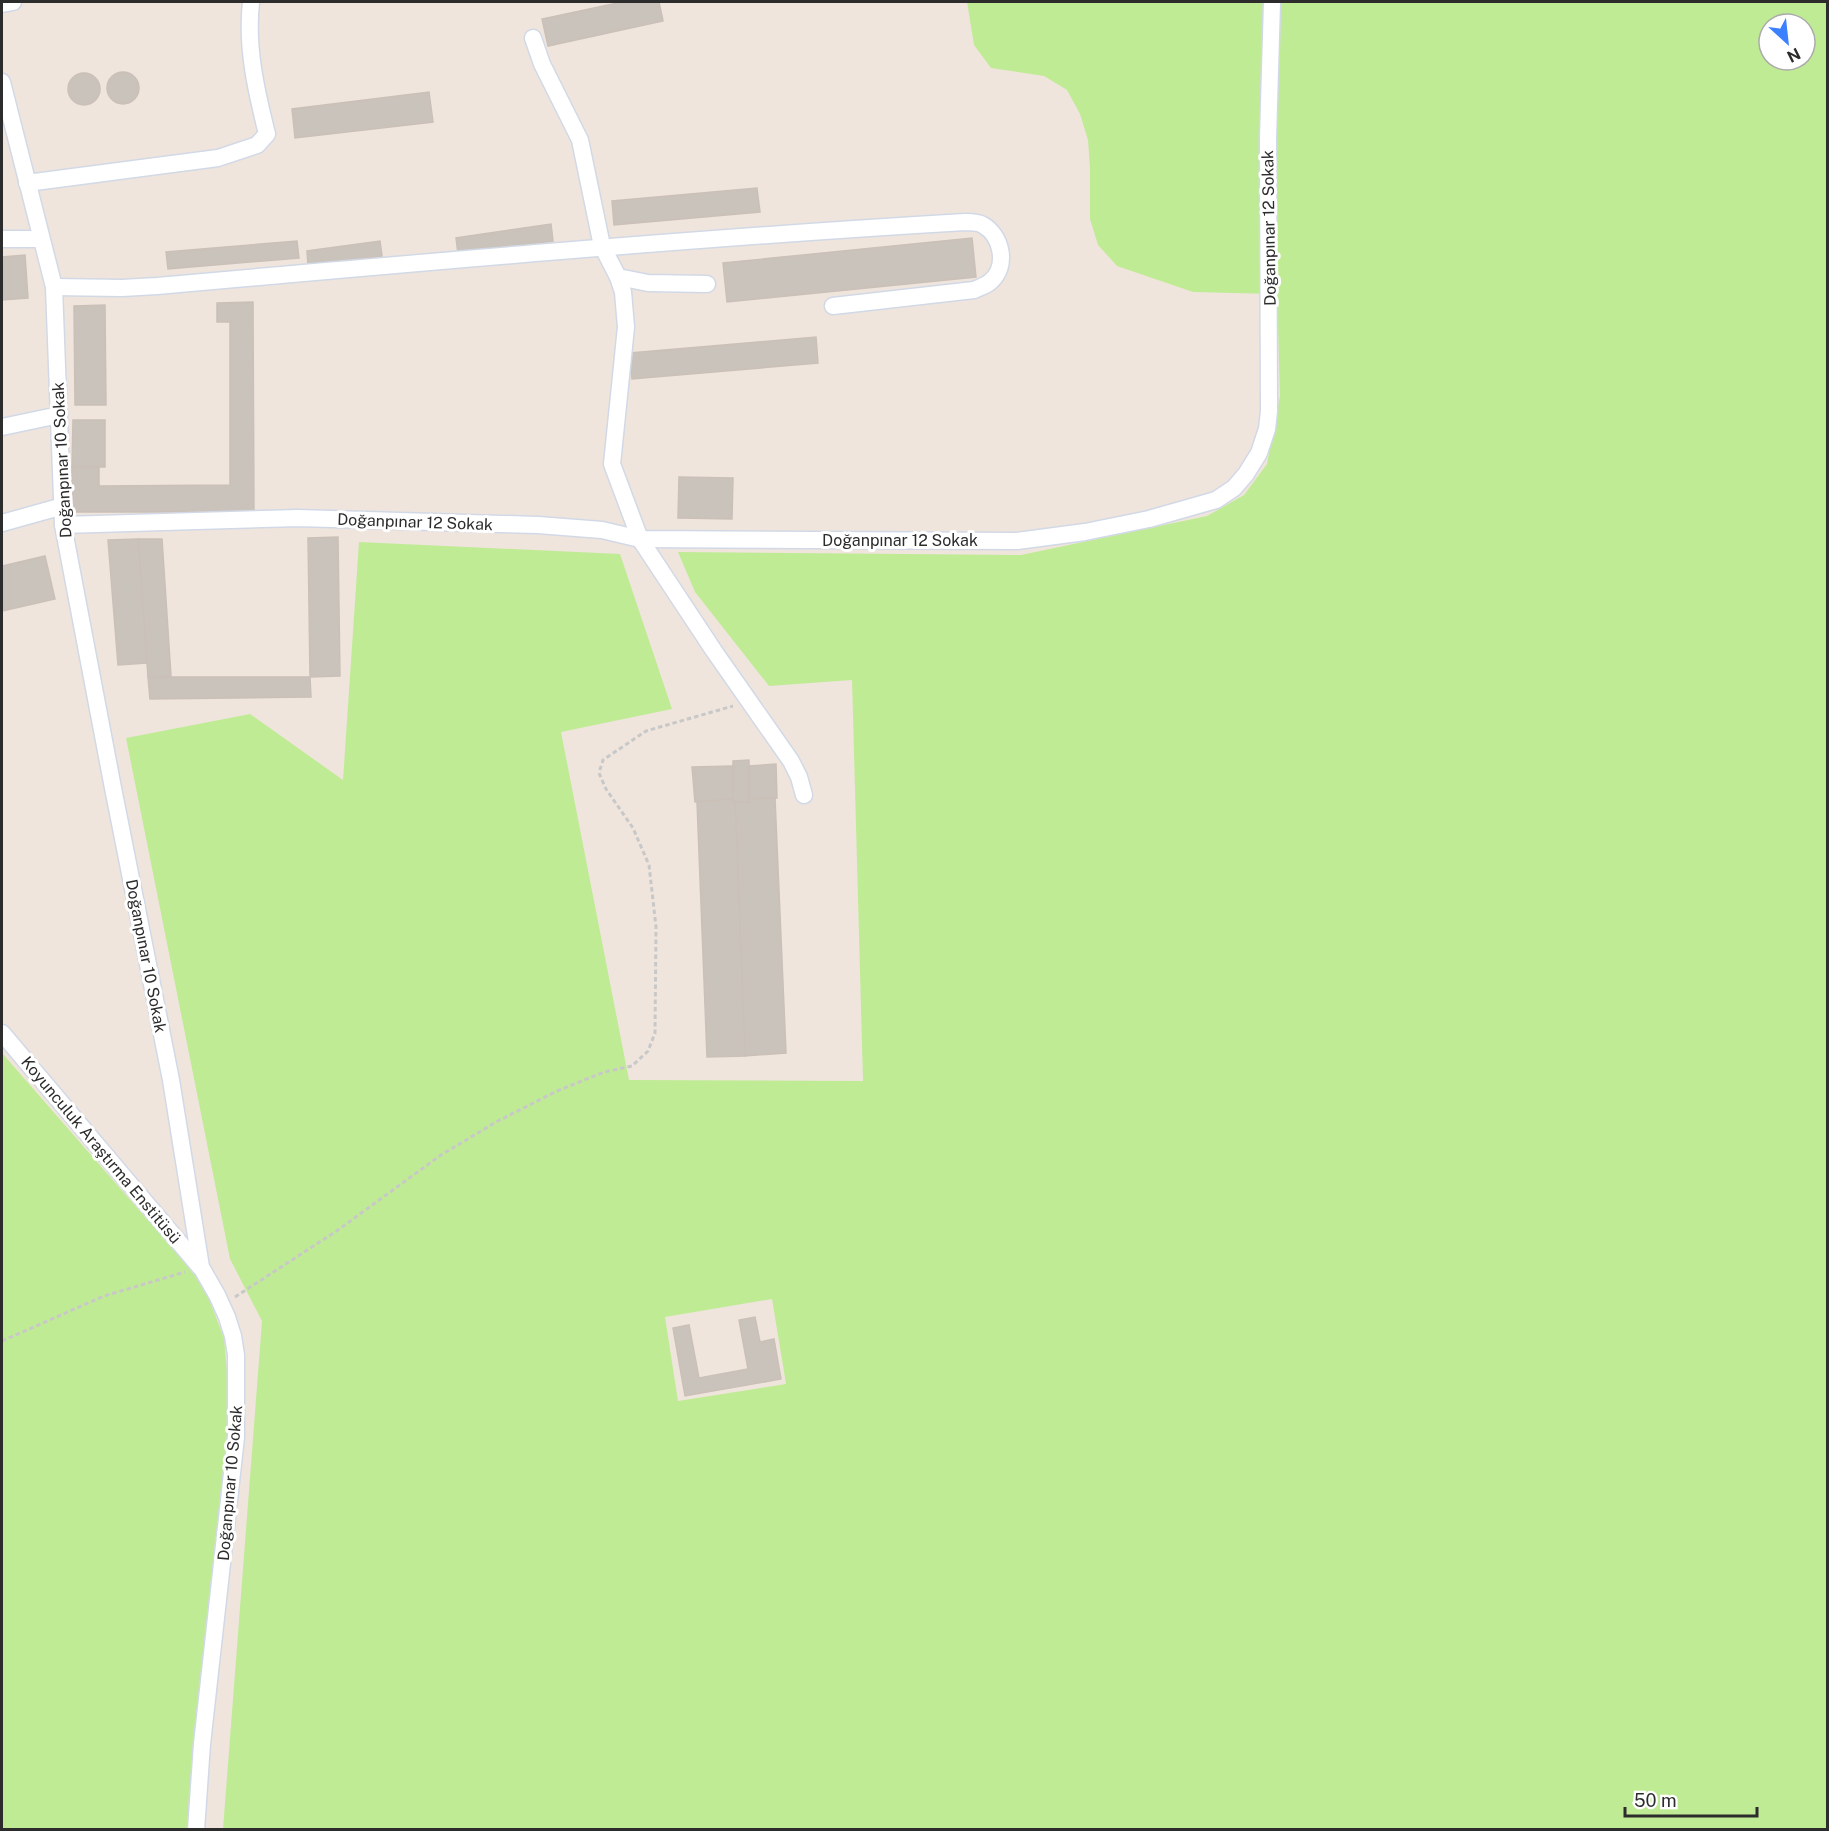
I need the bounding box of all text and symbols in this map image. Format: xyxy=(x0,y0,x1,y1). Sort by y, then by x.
north arrow xyxy=(1757,12,1817,72)
text: N xyxy=(1784,44,1803,66)
street label: Doğanpınar 12 Sokak xyxy=(1258,150,1280,306)
street label: Doğanpınar 10 Sokak xyxy=(48,382,76,538)
street label: Doğanpınar 12 Sokak xyxy=(337,510,493,534)
street label: Doğanpınar 12 Sokak xyxy=(822,531,978,550)
street label: Doğanpınar 10 Sokak xyxy=(122,878,170,1034)
street label: Koyunculuk Araştırma Enstitüsü xyxy=(17,1053,185,1247)
street label: Doğanpınar 10 Sokak xyxy=(214,1404,246,1562)
scale bar xyxy=(1625,1780,1757,1818)
text: 50 m xyxy=(1634,1790,1677,1811)

